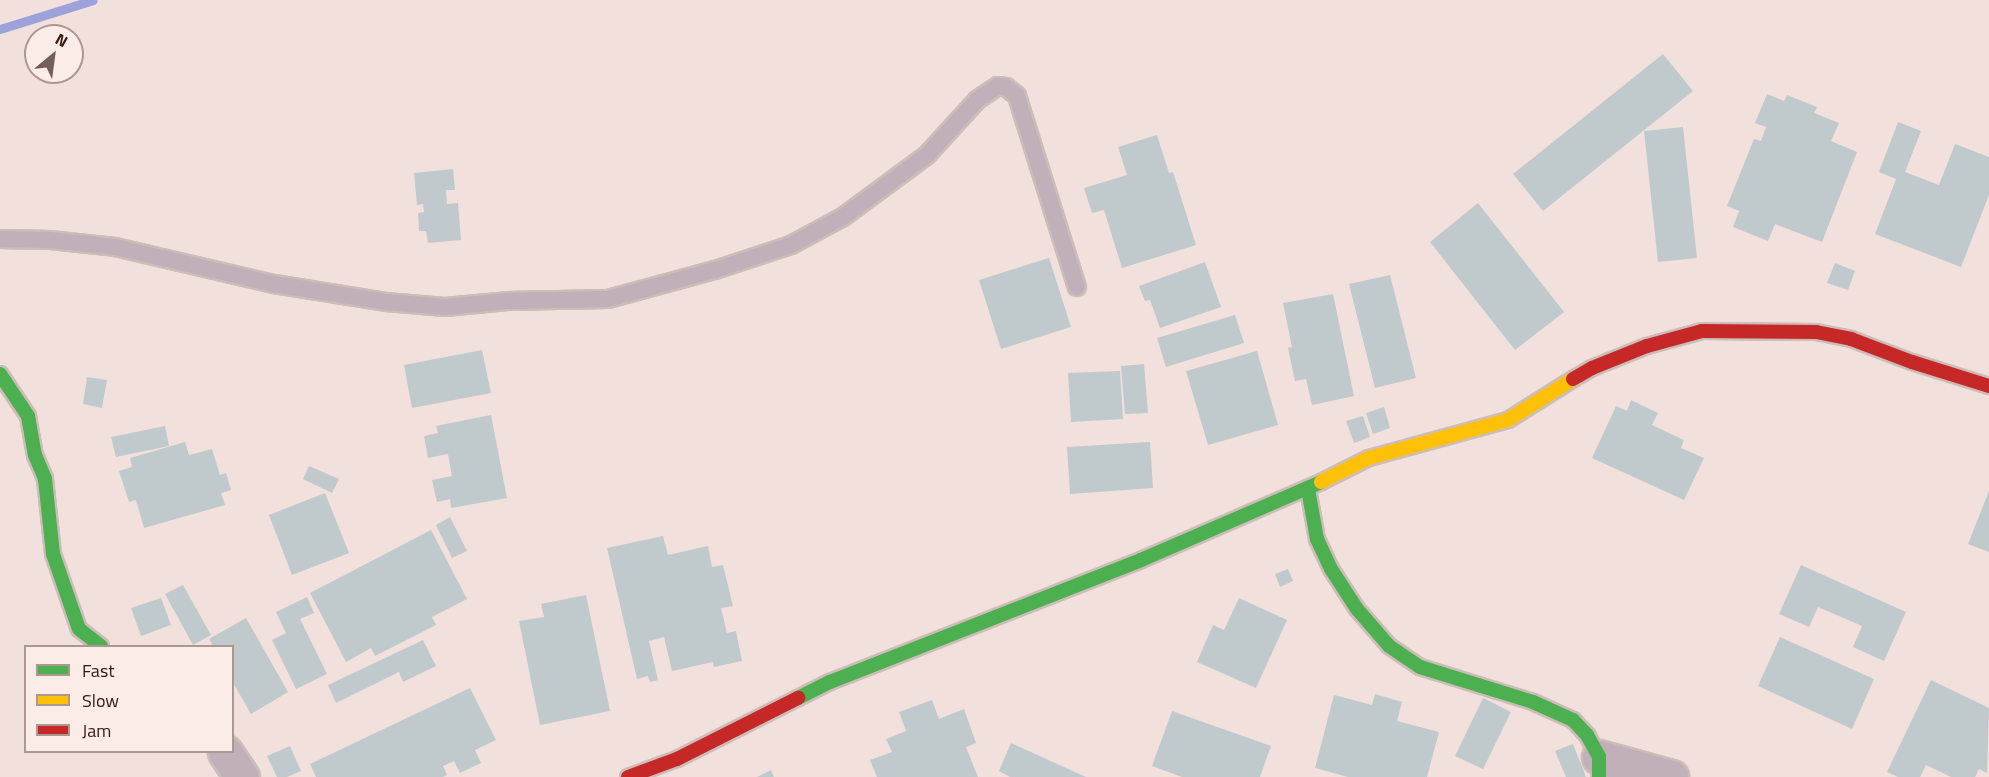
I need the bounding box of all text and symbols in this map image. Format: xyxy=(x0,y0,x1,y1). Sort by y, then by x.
north arrow xyxy=(24,24,84,84)
text: N xyxy=(51,27,72,53)
legend xyxy=(24,645,234,753)
text: Fast xyxy=(82,657,115,684)
text: Slow xyxy=(82,687,119,714)
text: Jam xyxy=(82,717,111,744)

